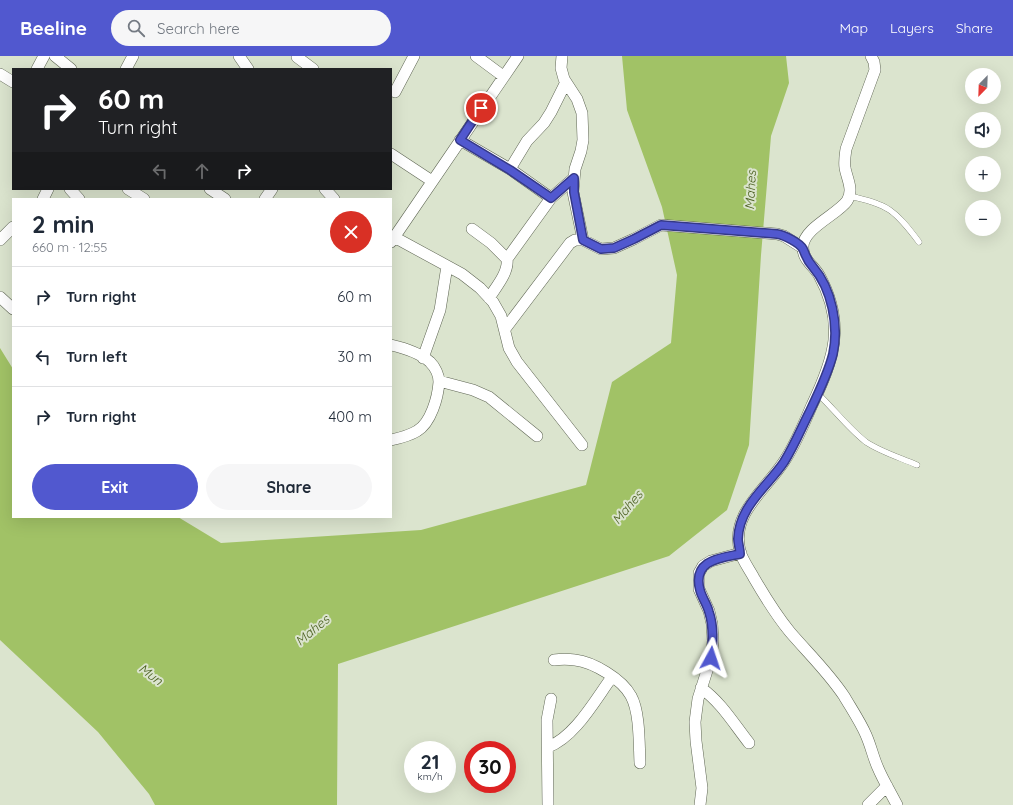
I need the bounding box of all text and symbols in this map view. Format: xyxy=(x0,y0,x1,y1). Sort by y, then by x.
search box xyxy=(111,10,391,46)
text: Beeline xyxy=(20,16,87,40)
icon: search xyxy=(125,17,147,39)
text: Search here xyxy=(157,19,240,38)
text: Map xyxy=(839,19,868,37)
text: Layers xyxy=(890,19,934,37)
text: Share xyxy=(956,19,993,37)
north arrow xyxy=(965,68,1001,104)
map controls xyxy=(965,68,1001,236)
text: 60 m xyxy=(98,81,164,116)
icon: right xyxy=(32,84,84,136)
pin xyxy=(464,91,498,125)
icon: arrive xyxy=(470,97,492,119)
button: sound xyxy=(965,112,1001,148)
text: Turn right xyxy=(98,116,178,139)
button: + xyxy=(965,156,1001,192)
icon: left xyxy=(149,160,171,182)
icon: ahead xyxy=(191,160,213,182)
icon: right xyxy=(233,160,255,182)
water label: Mahes xyxy=(741,169,759,210)
button: − xyxy=(965,200,1001,236)
text: 2 min xyxy=(32,209,94,239)
button: close xyxy=(330,211,372,253)
text: 660 m · 12:55 xyxy=(32,239,107,255)
icon: right xyxy=(32,286,54,308)
text: Turn right xyxy=(66,287,137,306)
text: 60 m xyxy=(337,287,372,306)
icon: left xyxy=(32,346,54,368)
text: Turn left xyxy=(66,347,128,366)
text: 30 m xyxy=(337,347,372,366)
icon: right xyxy=(32,406,54,428)
text: Turn right xyxy=(66,407,137,426)
text: 400 m xyxy=(328,407,372,426)
button: Exit xyxy=(32,464,198,510)
button: Share xyxy=(206,464,372,510)
water label: Mahes xyxy=(608,486,646,527)
water label: Mahes xyxy=(292,611,333,649)
position arrow xyxy=(690,637,732,679)
water label: Mun xyxy=(136,660,166,688)
speed limit sign: 30 xyxy=(464,741,516,793)
text: 21 xyxy=(420,749,440,774)
text: km/h xyxy=(417,770,443,783)

